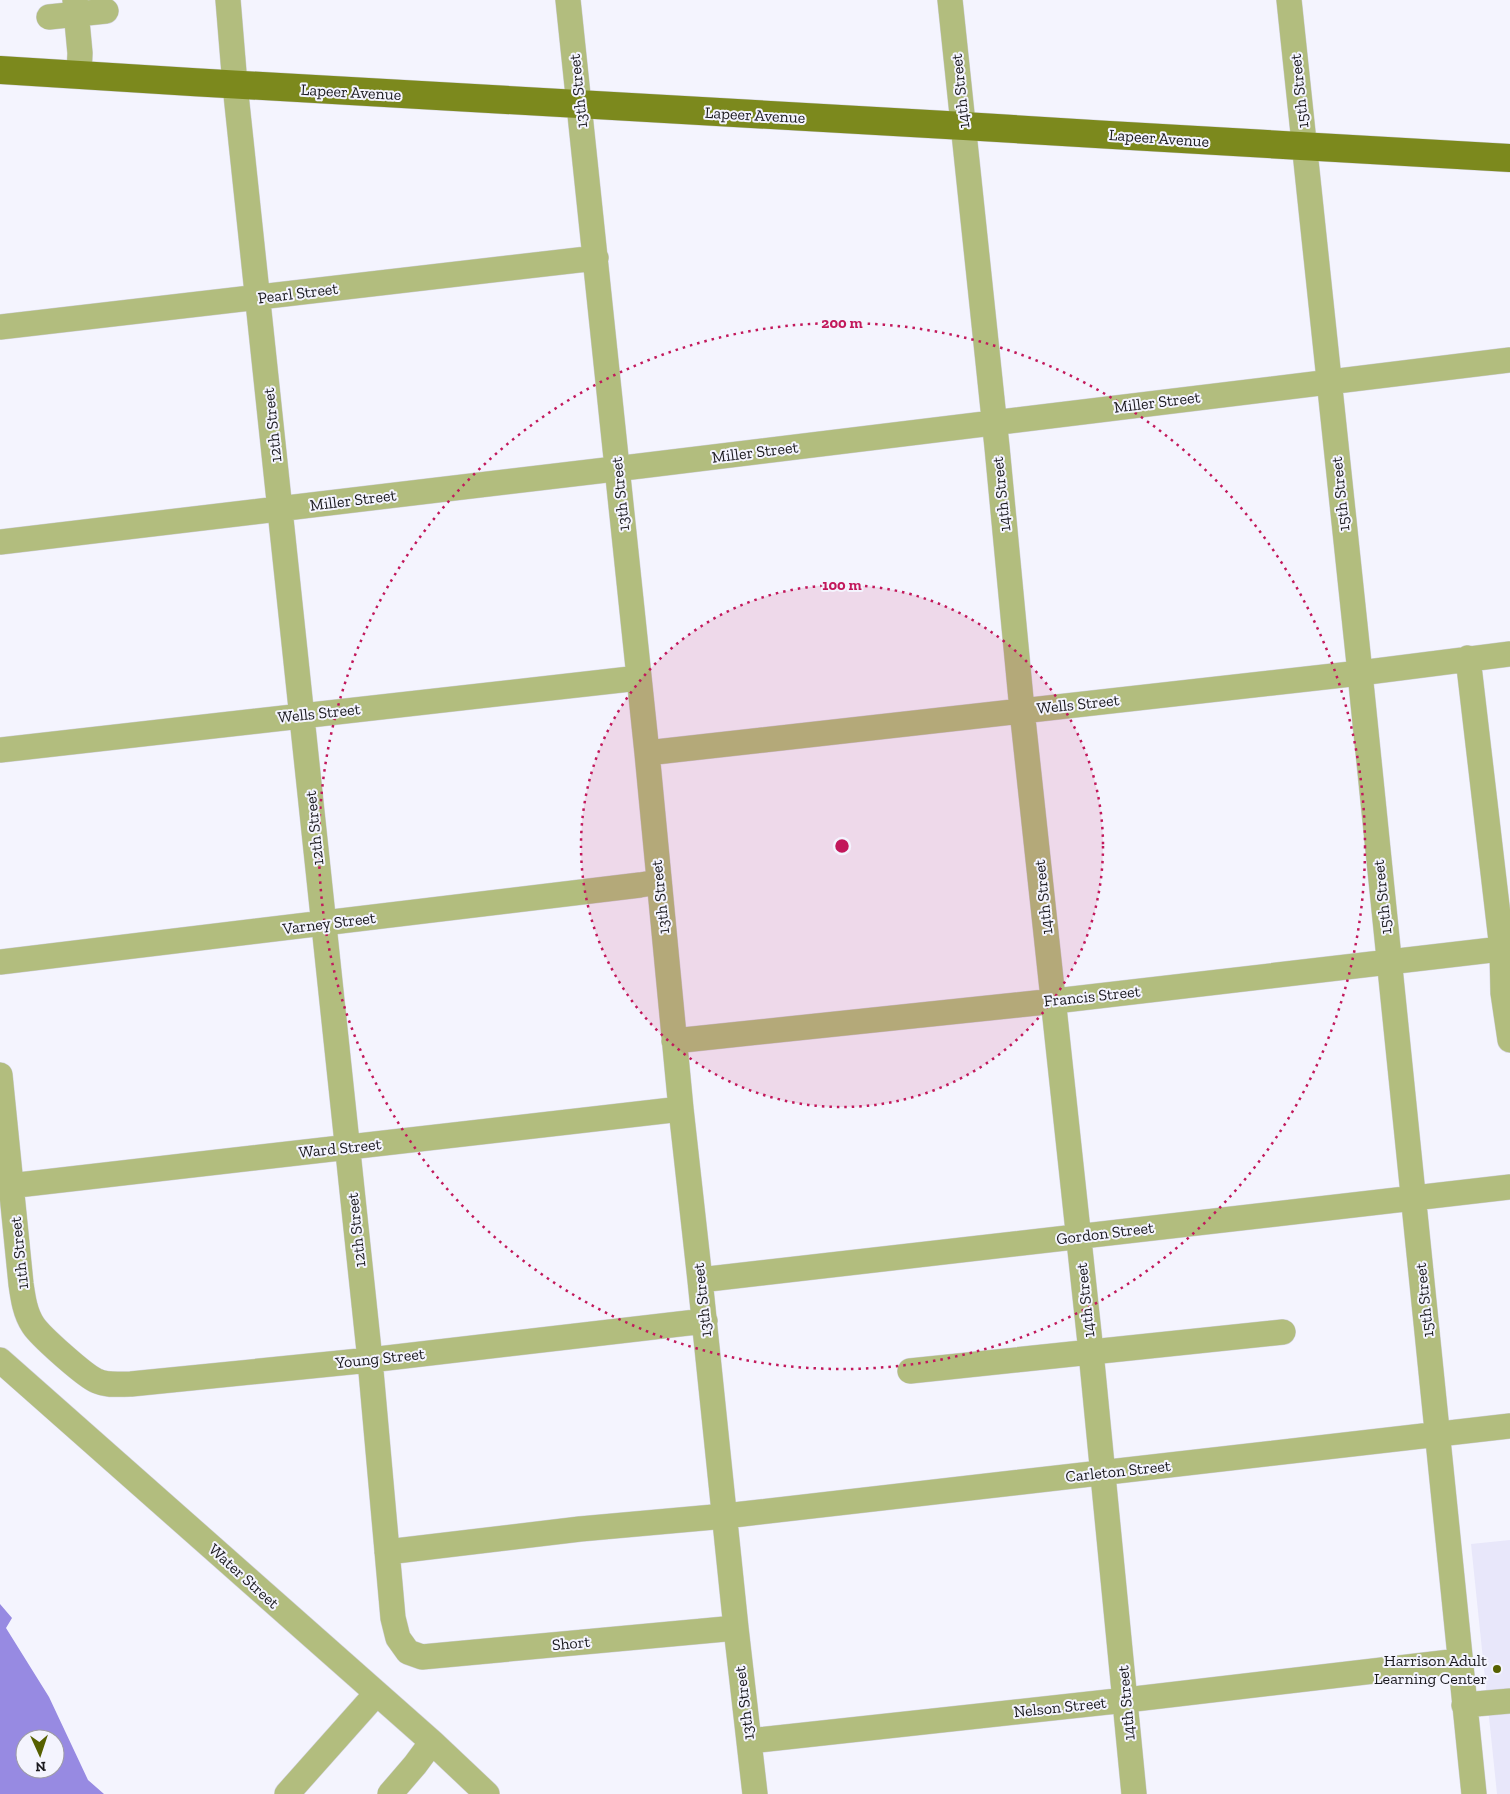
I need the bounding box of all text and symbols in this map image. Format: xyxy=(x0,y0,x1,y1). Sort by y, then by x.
street label: 14th Street xyxy=(947,52,973,129)
street label: 13th Street xyxy=(565,53,591,129)
street label: 15th Street xyxy=(1286,53,1312,129)
street label: Lapeer Avenue xyxy=(300,80,402,104)
street label: Lapeer Avenue xyxy=(704,103,806,127)
street label: Lapeer Avenue xyxy=(1108,125,1210,151)
street label: Pearl Street xyxy=(257,279,339,307)
text: 200 m xyxy=(821,314,863,332)
street label: 12th Street xyxy=(259,387,285,463)
street label: Miller Street xyxy=(1113,387,1201,417)
street label: Miller Street xyxy=(711,437,799,467)
street label: 14th Street xyxy=(988,455,1014,532)
street label: 13th Street xyxy=(607,456,633,532)
street label: 15th Street xyxy=(1327,456,1353,532)
street label: Miller Street xyxy=(309,485,397,515)
text: 100 m xyxy=(822,576,862,594)
street label: Wells Street xyxy=(1036,690,1120,718)
street label: Wells Street xyxy=(277,699,361,727)
street label: 12th Street xyxy=(301,790,327,866)
centre of rings xyxy=(833,837,851,855)
street label: 14th Street xyxy=(1030,858,1056,935)
street label: 13th Street xyxy=(647,859,673,935)
street label: 15th Street xyxy=(1369,859,1395,935)
street label: Varney Street xyxy=(280,908,377,938)
street label: Francis Street xyxy=(1043,981,1141,1011)
street label: Ward Street xyxy=(298,1134,382,1162)
street label: 12th Street xyxy=(343,1192,369,1268)
street label: 11th Street xyxy=(6,1216,32,1290)
street label: Gordon Street xyxy=(1055,1218,1155,1248)
street label: 14th Street xyxy=(1072,1261,1098,1338)
street label: 13th Street xyxy=(689,1262,715,1338)
street label: 15th Street xyxy=(1411,1262,1437,1338)
street label: Young Street xyxy=(334,1344,426,1372)
street label: Carleton Street xyxy=(1065,1456,1172,1486)
street label: Water Street xyxy=(205,1540,283,1612)
street label: Short xyxy=(551,1632,591,1654)
place label: Harrison Adult Learning Center xyxy=(1374,1651,1487,1688)
marker: Harrison Adult Learning Center xyxy=(1491,1663,1503,1675)
street label: 13th Street xyxy=(730,1665,758,1741)
street label: 14th Street xyxy=(1113,1665,1139,1741)
street label: Nelson Street xyxy=(1013,1693,1107,1721)
north arrow xyxy=(15,1729,65,1779)
text: N xyxy=(35,1758,46,1775)

